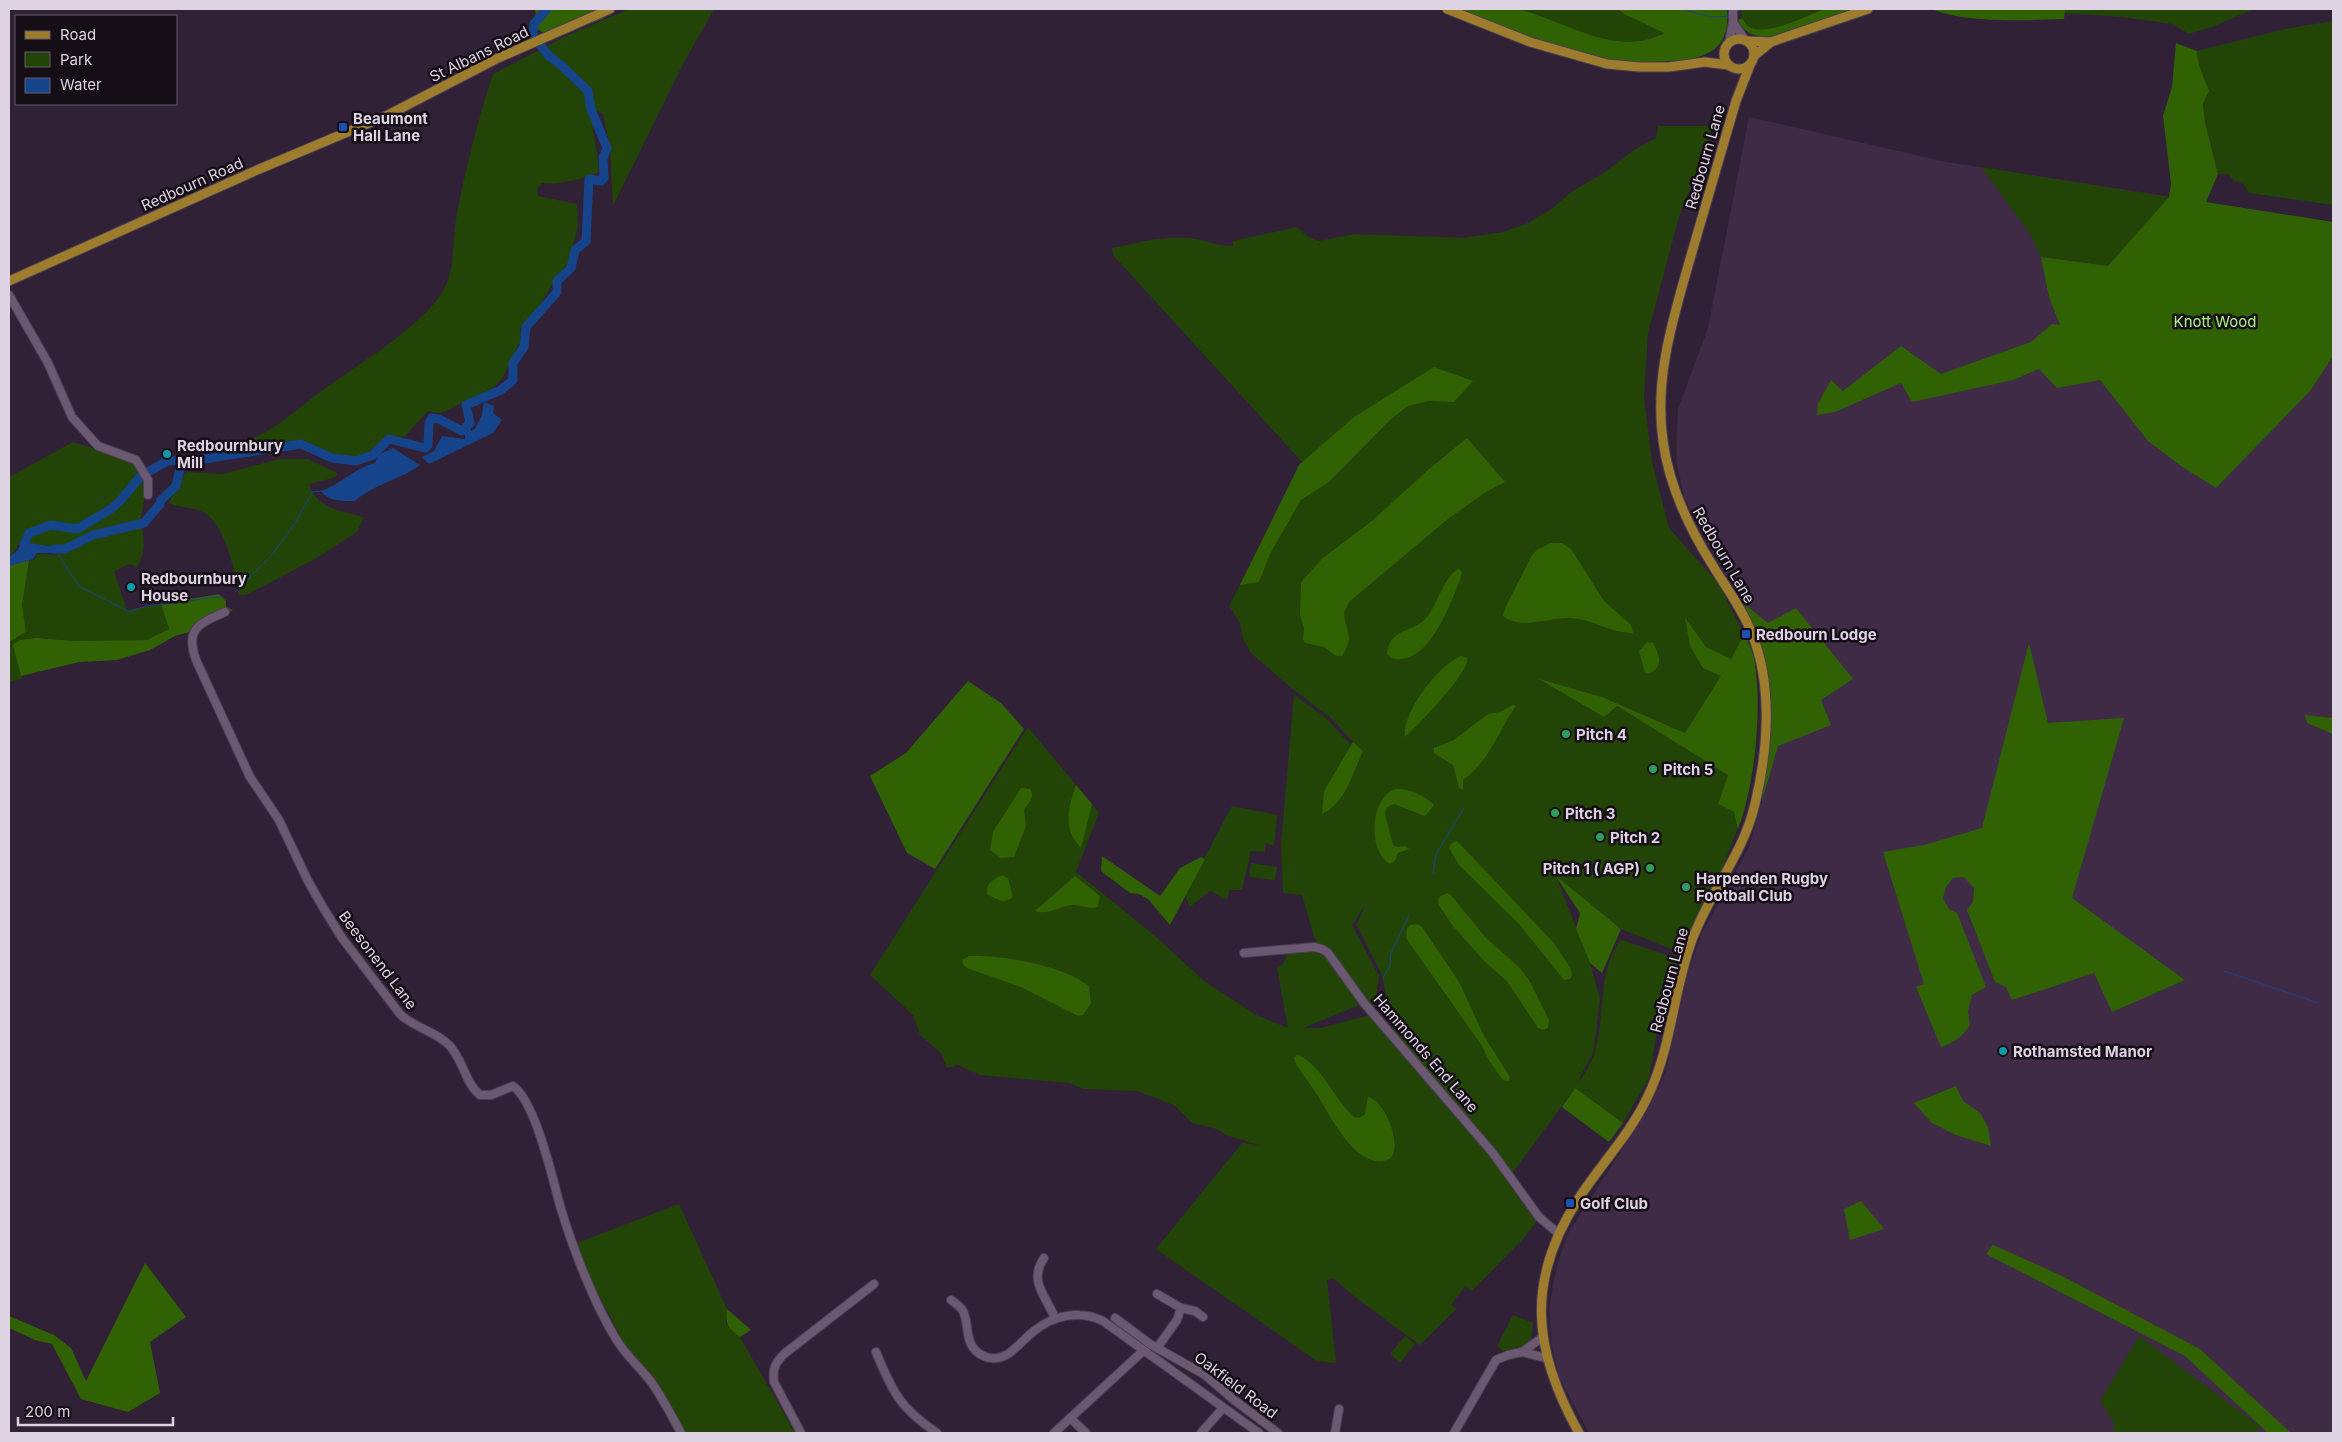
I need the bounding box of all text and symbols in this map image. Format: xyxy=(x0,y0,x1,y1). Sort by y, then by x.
legend xyxy=(15,15,178,105)
street label: St Albans Road xyxy=(426,22,532,86)
text: Road xyxy=(60,25,96,44)
text: Park xyxy=(60,50,93,69)
text: Water xyxy=(60,75,102,94)
street label: Redbourn Lane xyxy=(1681,103,1729,211)
place label: Beaumont Hall Lane xyxy=(353,109,428,145)
marker: Beaumont Hall Lane xyxy=(337,121,349,133)
street label: Redbourn Road xyxy=(138,153,246,215)
park label: Knott Wood xyxy=(2174,312,2256,331)
place label: Redbournbury Mill xyxy=(177,436,283,472)
marker: Redbournbury Mill xyxy=(161,448,173,460)
street label: Redbourn Lane xyxy=(1689,504,1759,606)
place label: Redbournbury House xyxy=(141,569,247,605)
marker: Redbournbury House xyxy=(125,581,137,593)
place label: Redbourn Lodge xyxy=(1756,625,1877,644)
marker: Redbourn Lodge xyxy=(1740,628,1752,640)
place label: Pitch 4 xyxy=(1576,725,1627,744)
marker: Pitch 4 xyxy=(1560,728,1572,740)
place label: Pitch 5 xyxy=(1663,760,1713,779)
marker: Pitch 5 xyxy=(1647,763,1659,775)
place label: Pitch 3 xyxy=(1565,804,1616,823)
marker: Pitch 3 xyxy=(1549,807,1561,819)
place label: Pitch 2 xyxy=(1610,828,1660,847)
marker: Pitch 2 xyxy=(1594,831,1606,843)
place label: Pitch 1 ( AGP) xyxy=(1543,859,1640,878)
marker: Pitch 1 ( AGP) xyxy=(1644,862,1656,874)
place label: Harpenden Rugby Football Club xyxy=(1696,869,1828,905)
marker: Harpenden Rugby Football Club xyxy=(1680,881,1692,893)
street label: Beesonend Lane xyxy=(335,907,421,1013)
street label: Redbourn Lane xyxy=(1646,925,1692,1035)
street label: Hammonds End Lane xyxy=(1369,990,1483,1116)
place label: Rothamsted Manor xyxy=(2013,1042,2152,1061)
marker: Rothamsted Manor xyxy=(1997,1045,2009,1057)
place label: Golf Club xyxy=(1580,1194,1648,1213)
marker: Golf Club xyxy=(1564,1197,1576,1209)
street label: Oakfield Road xyxy=(1191,1348,1281,1422)
scale bar xyxy=(18,1394,172,1426)
text: 200 m xyxy=(25,1402,70,1421)

